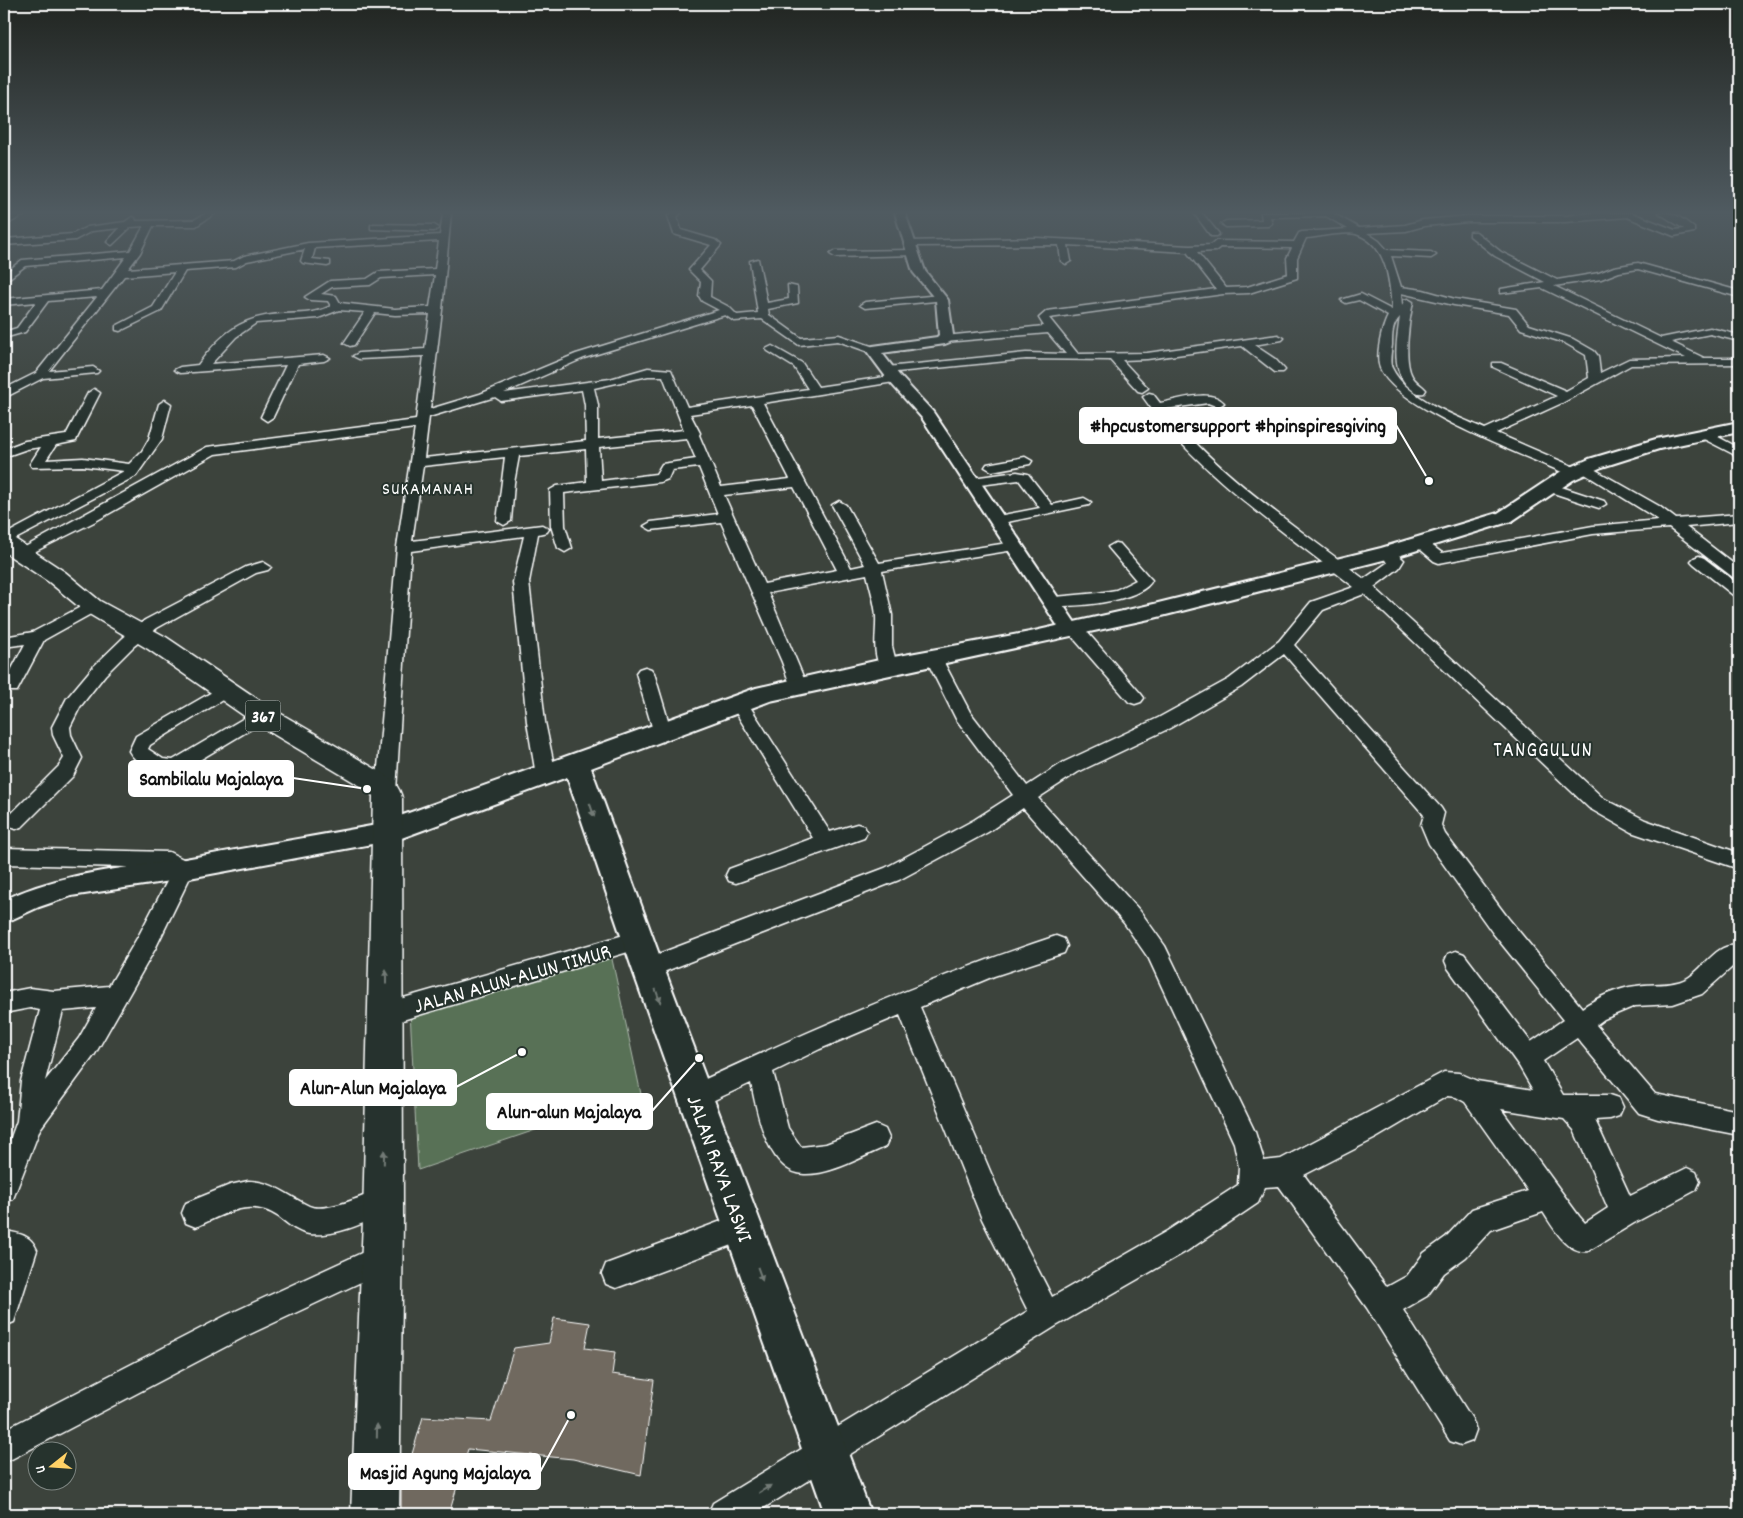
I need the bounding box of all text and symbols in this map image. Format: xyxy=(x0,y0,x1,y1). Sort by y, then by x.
callout: #hpcustomersupport #hpinspiresgiving xyxy=(1080,408,1396,443)
text: #hpcustomersupport #hpinspiresgiving xyxy=(1090,414,1386,442)
district label: SUKAMANAH xyxy=(382,478,474,503)
road number: 367 xyxy=(246,700,280,731)
district label: TANGGULUN xyxy=(1493,737,1593,767)
callout: Sambilalu Majalaya xyxy=(129,761,293,796)
text: Sambilalu Majalaya xyxy=(139,767,283,795)
one-way arrow xyxy=(589,802,596,817)
street label: JALAN ALUN-ALUN TIMUR xyxy=(411,937,615,1023)
one-way arrow xyxy=(382,968,390,984)
one-way arrow xyxy=(654,989,662,1004)
callout: Alun-Alun Majalaya xyxy=(290,1070,456,1105)
text: Alun-Alun Majalaya xyxy=(300,1076,447,1104)
street label: JALAN RAYA LASWI xyxy=(677,1091,759,1247)
callout: Alun-alun Majalaya xyxy=(487,1094,652,1129)
text: Alun-alun Majalaya xyxy=(497,1100,642,1128)
one-way arrow xyxy=(380,1148,388,1164)
one-way arrow xyxy=(757,1266,764,1281)
one-way arrow xyxy=(373,1422,381,1438)
north arrow xyxy=(28,1440,78,1490)
callout: Masjid Agung Majalaya xyxy=(349,1454,540,1489)
text: Masjid Agung Majalaya xyxy=(360,1461,531,1489)
text: U xyxy=(31,1463,52,1475)
one-way arrow xyxy=(759,1484,772,1493)

